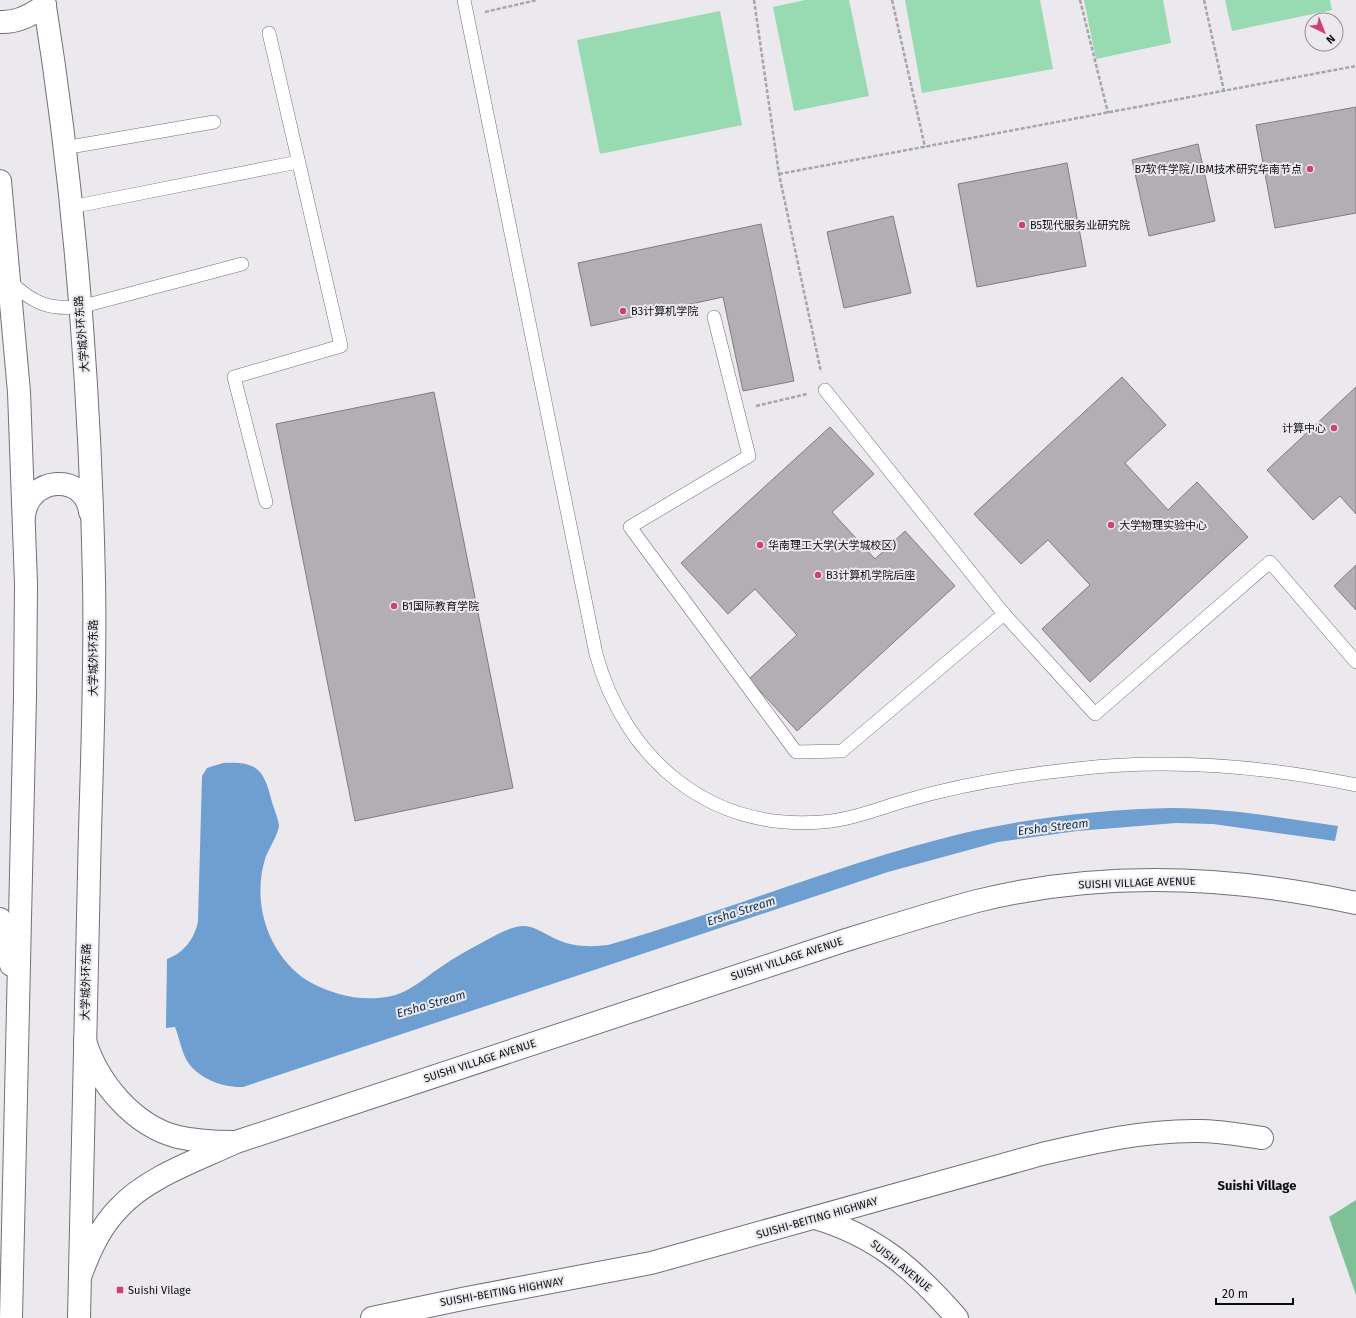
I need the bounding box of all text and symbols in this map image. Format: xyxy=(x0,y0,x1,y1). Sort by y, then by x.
north arrow xyxy=(1304,12,1344,52)
text: N xyxy=(1323,32,1338,46)
place label: B7软件学院/IBM技术研究华南节点 xyxy=(1135,163,1302,176)
marker: B7软件学院/IBM技术研究华南节点 xyxy=(1305,164,1315,174)
place label: B5现代服务业研究院 xyxy=(1030,219,1130,232)
marker: B5现代服务业研究院 xyxy=(1017,220,1027,230)
street label: 大学城外环东路 xyxy=(72,295,92,373)
place label: B3计算机学院 xyxy=(631,305,698,318)
marker: B3计算机学院 xyxy=(618,306,628,316)
place label: 计算中心 xyxy=(1282,422,1326,435)
marker: 计算中心 xyxy=(1329,423,1339,433)
place label: 大学物理实验中心 xyxy=(1119,519,1207,532)
marker: 大学物理实验中心 xyxy=(1106,520,1116,530)
place label: 华南理工大学(大学城校区) xyxy=(768,539,897,552)
marker: 华南理工大学(大学城校区) xyxy=(755,540,765,550)
place label: B3计算机学院后座 xyxy=(826,569,915,582)
marker: B3计算机学院后座 xyxy=(813,570,823,580)
place label: B1国际教育学院 xyxy=(402,600,479,613)
marker: B1国际教育学院 xyxy=(389,601,399,611)
street label: 大学城外环东路 xyxy=(87,620,100,697)
water label: Ersha Stream xyxy=(1017,816,1089,838)
street label: SUISHI VILLAGE AVENUE xyxy=(1078,874,1196,892)
water label: Ersha Stream xyxy=(705,893,777,929)
street label: SUISHI VILLAGE AVENUE xyxy=(729,935,845,983)
street label: 大学城外环东路 xyxy=(79,943,93,1021)
water label: Ersha Stream xyxy=(395,987,467,1021)
street label: SUISHI VILLAGE AVENUE xyxy=(422,1037,538,1085)
district label: Suishi Village xyxy=(1218,1178,1296,1193)
street label: SUISHI-BEITING HIGHWAY xyxy=(755,1194,879,1242)
street label: SUISHI AVENUE xyxy=(868,1237,934,1295)
street label: SUISHI-BEITING HIGHWAY xyxy=(439,1275,565,1309)
scale bar xyxy=(1216,1280,1293,1306)
place label: Suishi Vilage xyxy=(128,1284,191,1297)
marker: Suishi Vilage xyxy=(115,1285,125,1295)
text: 20 m xyxy=(1222,1287,1248,1301)

